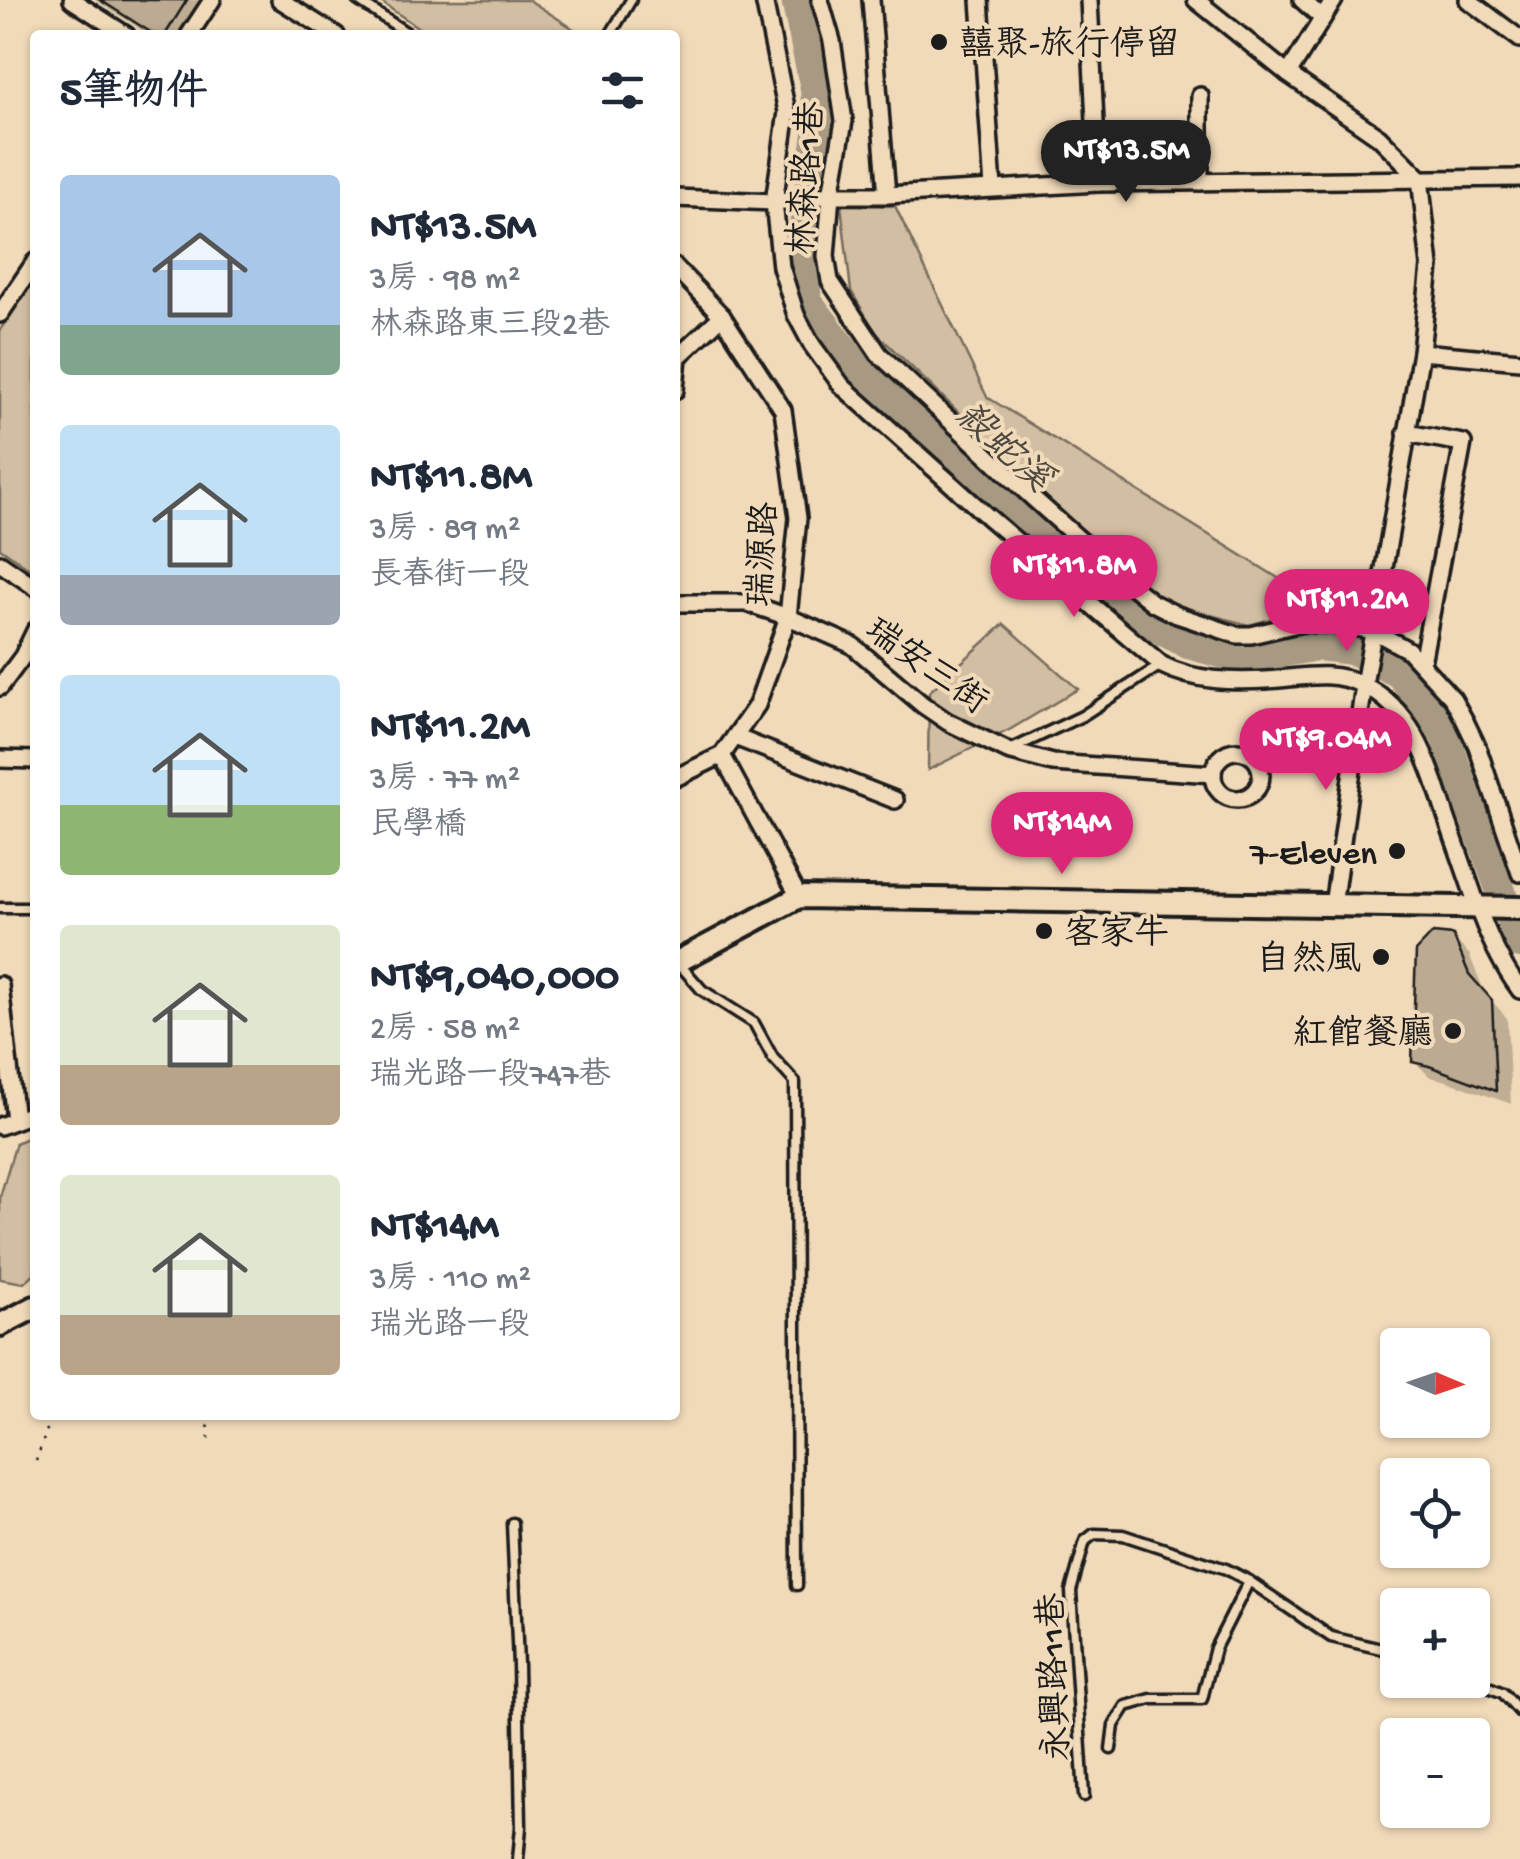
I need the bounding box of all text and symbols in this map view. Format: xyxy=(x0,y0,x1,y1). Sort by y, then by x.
place label: 囍聚-旅行停留 xyxy=(959,25,1180,68)
marker: 囍聚-旅行停留 xyxy=(928,31,950,53)
icon: filters xyxy=(595,63,650,118)
text: 5筆物件 xyxy=(60,71,208,120)
street label: 林森路1巷 xyxy=(781,100,835,257)
pin: NT$13.5M xyxy=(1023,120,1229,205)
text: NT$13.5M xyxy=(1063,133,1189,171)
text: NT$13.5M xyxy=(370,205,536,254)
icon: home xyxy=(140,215,260,335)
text: 3房 · 98 m² xyxy=(370,262,520,300)
text: 林森路東三段2巷 xyxy=(370,308,610,346)
water label: 殺蛇溪 xyxy=(944,393,1061,505)
text: NT$11.8M xyxy=(370,455,532,504)
icon: home xyxy=(140,465,260,585)
street label: 瑞源路 xyxy=(740,501,789,608)
text: 3房 · 89 m² xyxy=(370,512,520,550)
pin: NT$11.8M xyxy=(971,535,1177,620)
text: NT$11.8M xyxy=(1012,548,1136,586)
text: 長春街一段 xyxy=(370,558,530,596)
pin: NT$11.2M xyxy=(1244,569,1450,654)
text: NT$11.2M xyxy=(1286,582,1408,620)
street label: 瑞安三街 xyxy=(856,610,995,725)
text: NT$11.2M xyxy=(370,705,529,754)
pin: NT$9.04M xyxy=(1223,708,1429,793)
icon: home xyxy=(140,715,260,835)
text: NT$9.04M xyxy=(1261,721,1391,759)
text: 3房 · 77 m² xyxy=(370,762,520,800)
pin: NT$14M xyxy=(981,792,1143,877)
text: NT$14M xyxy=(1013,805,1111,843)
text: 民學橋 xyxy=(370,808,466,846)
place label: 7-Eleven xyxy=(1249,836,1377,877)
marker: 7-Eleven xyxy=(1386,840,1408,862)
place label: 客家牛 xyxy=(1064,914,1169,957)
marker: 客家牛 xyxy=(1033,920,1055,942)
place label: 自然風 xyxy=(1256,940,1361,983)
marker: 自然風 xyxy=(1370,946,1392,968)
text: NT$9,040,000 xyxy=(370,955,619,1004)
icon: home xyxy=(140,965,260,1085)
text: 2房 · 58 m² xyxy=(370,1012,520,1050)
place label: 紅館餐廳 xyxy=(1293,1013,1433,1057)
marker: 紅館餐廳 xyxy=(1442,1020,1464,1042)
text: 瑞光路一段747巷 xyxy=(370,1058,610,1096)
text: NT$14M xyxy=(370,1205,498,1254)
icon: home xyxy=(140,1215,260,1335)
text: 3房 · 110 m² xyxy=(370,1262,531,1300)
text: 瑞光路一段 xyxy=(370,1308,530,1346)
north arrow xyxy=(1380,1328,1490,1438)
map controls xyxy=(1380,1328,1490,1828)
button: locate xyxy=(1380,1458,1490,1568)
button: + xyxy=(1380,1588,1490,1698)
street label: 永興路11巷 xyxy=(1032,1592,1081,1762)
button: − xyxy=(1380,1718,1490,1828)

